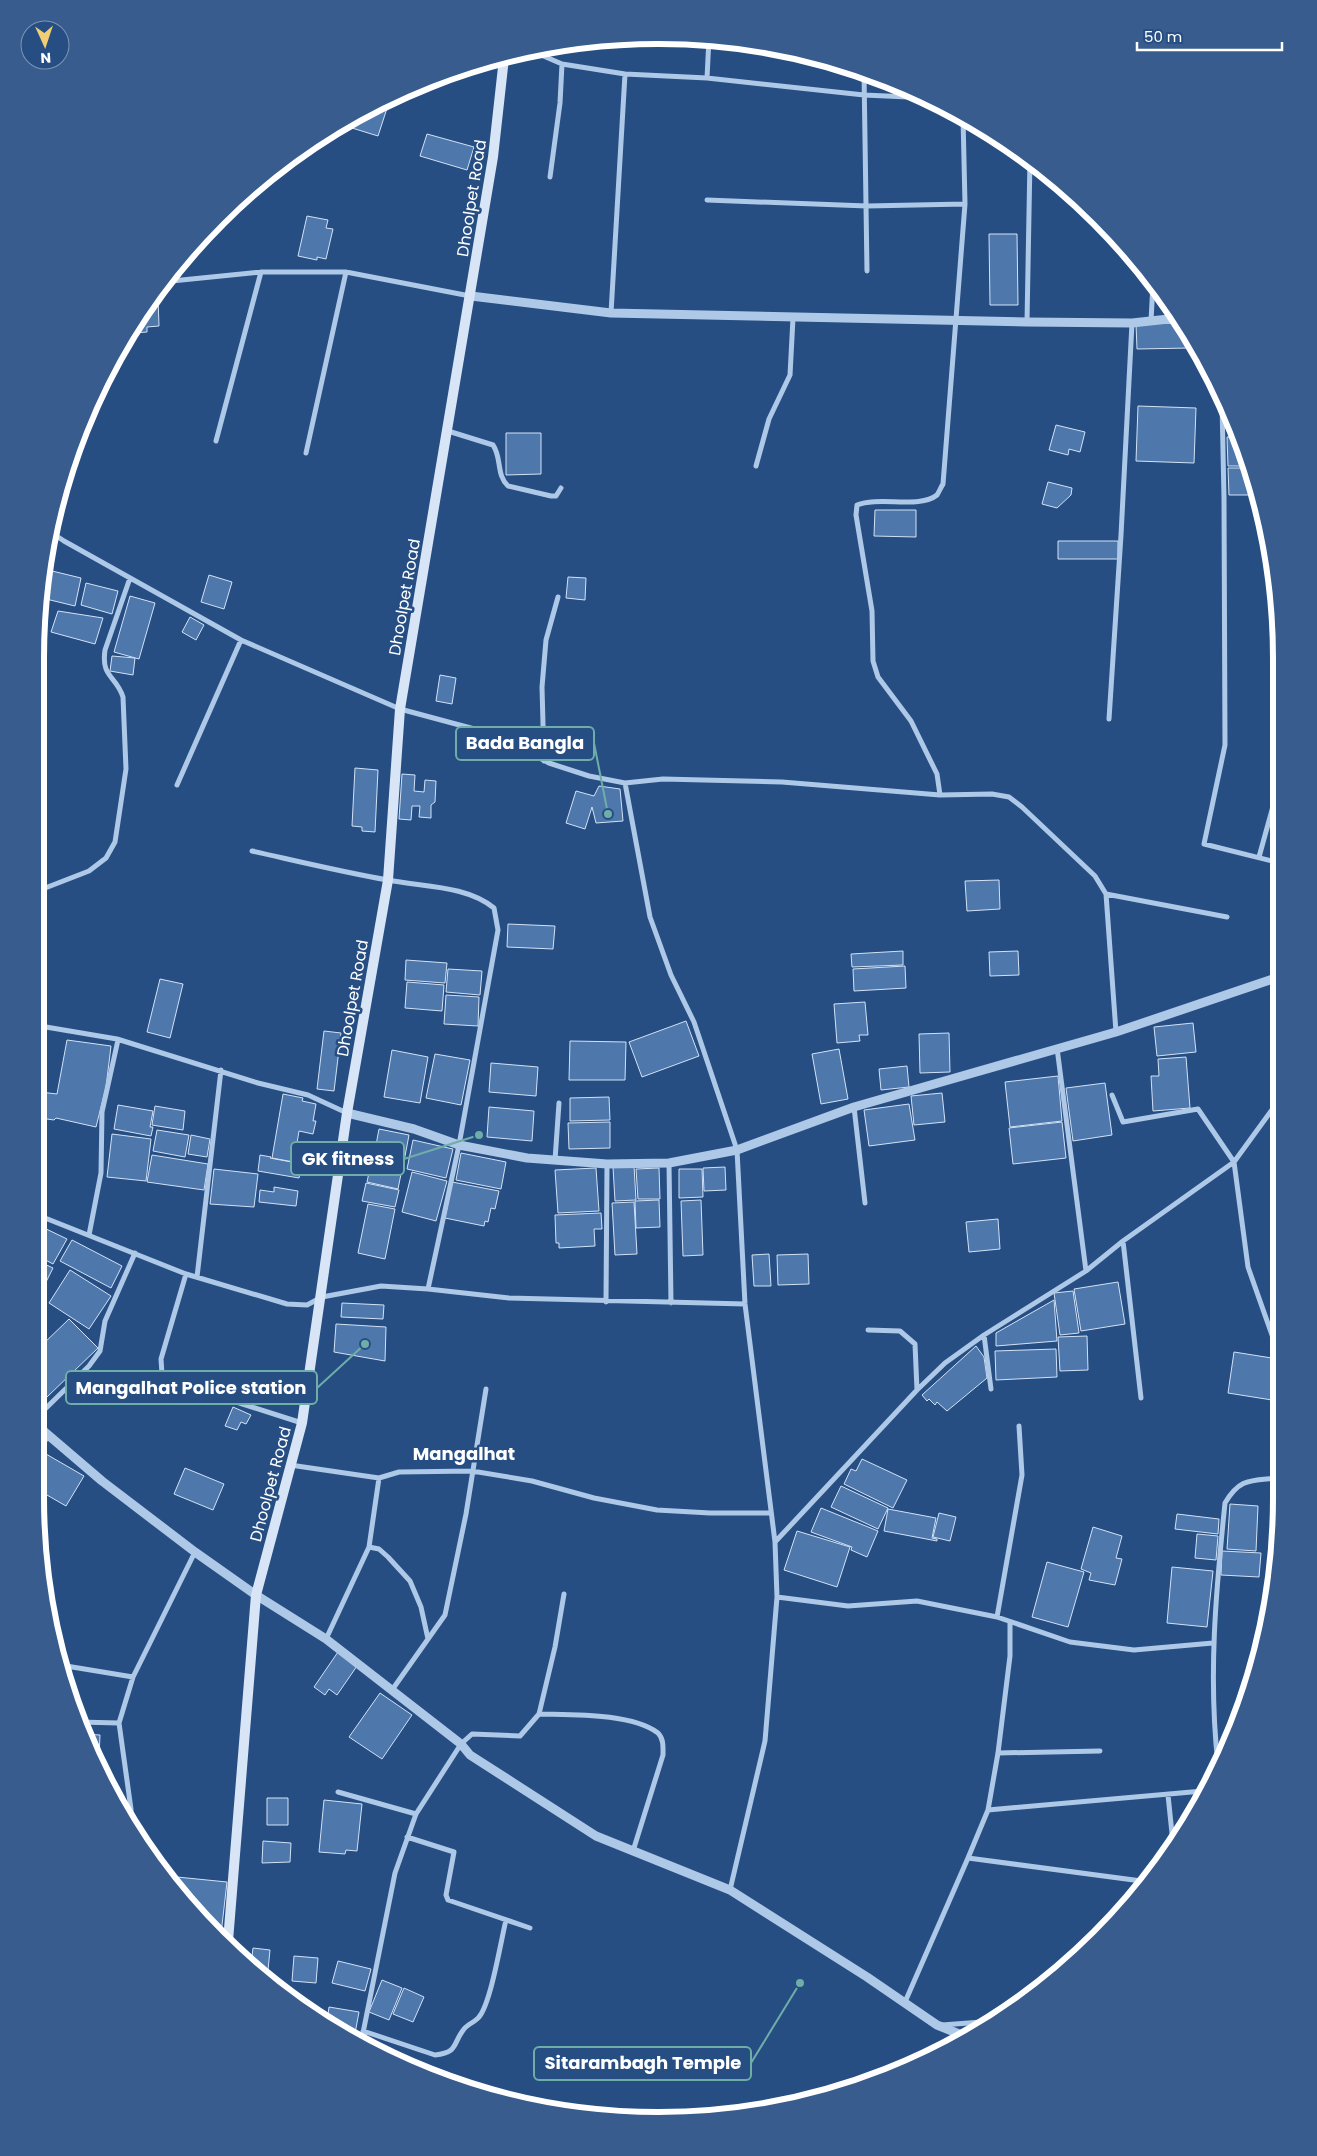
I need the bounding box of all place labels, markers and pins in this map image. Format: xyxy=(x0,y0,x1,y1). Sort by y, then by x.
callout: Bada Bangla xyxy=(456,727,594,760)
callout: GK fitness xyxy=(291,1142,404,1175)
callout: Mangalhat Police station xyxy=(66,1371,317,1404)
callout: Sitarambagh Temple xyxy=(534,2047,751,2080)

